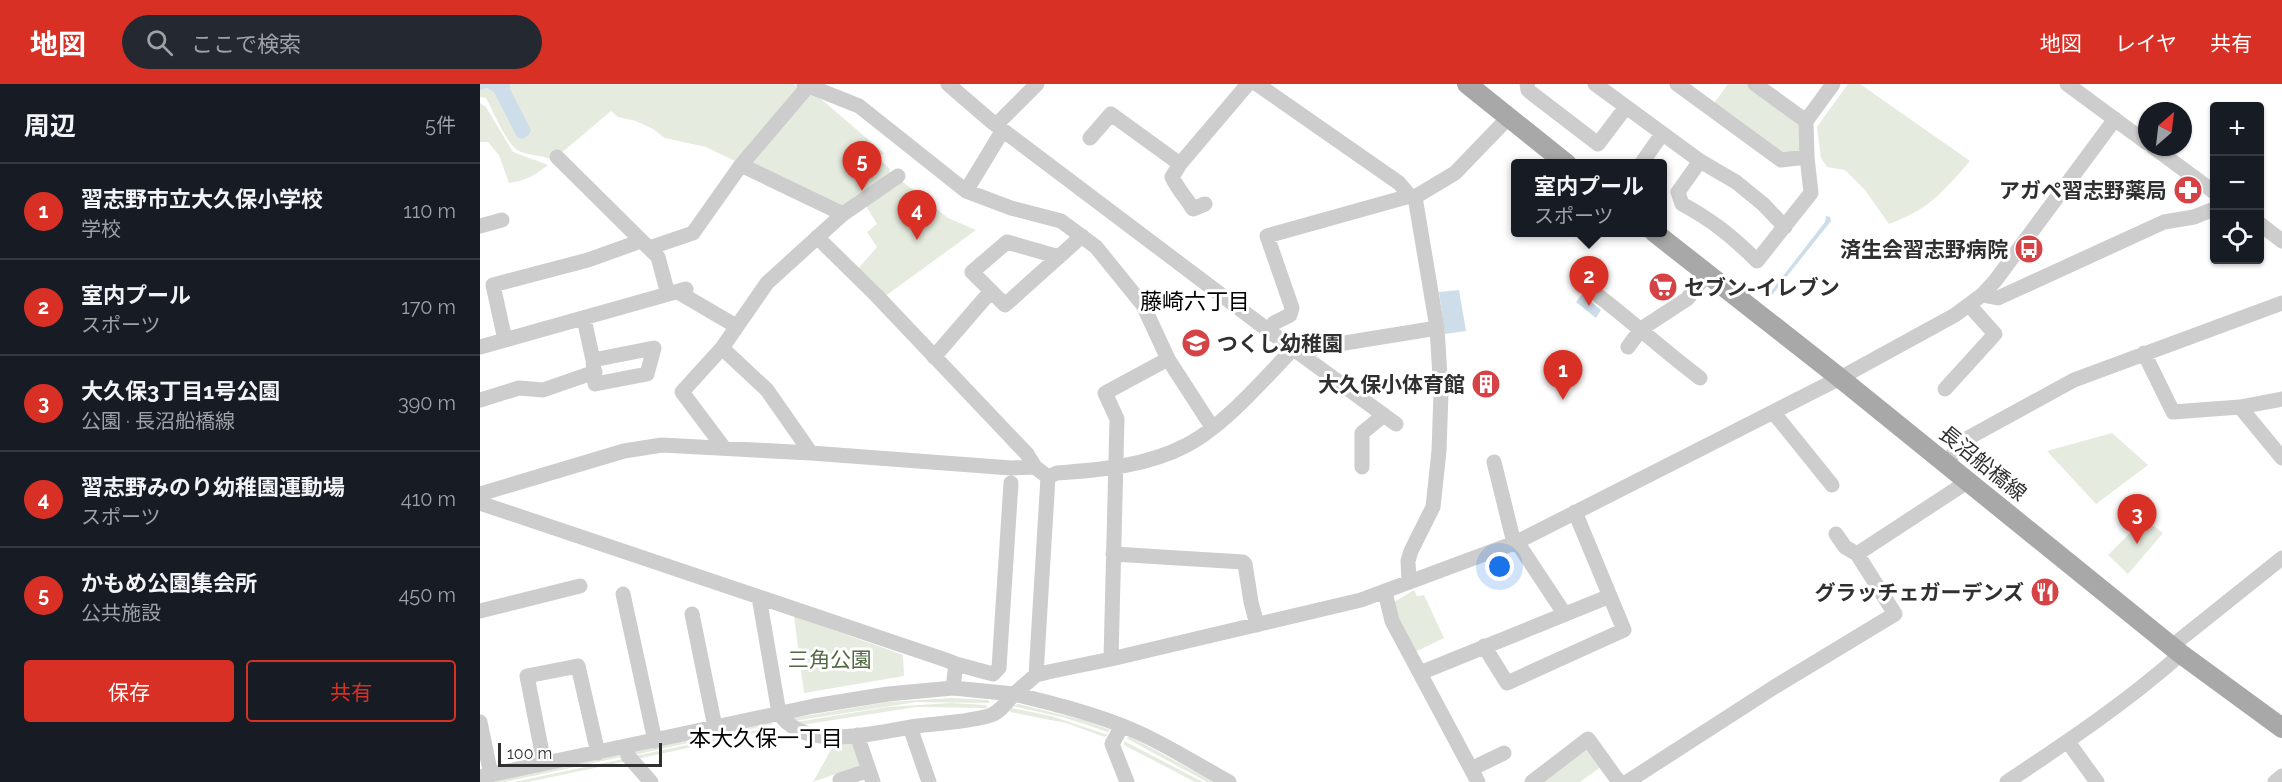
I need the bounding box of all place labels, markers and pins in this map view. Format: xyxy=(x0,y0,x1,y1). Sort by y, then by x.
pin: 5 xyxy=(842,141,881,191)
pharmacy icon: アガペ習志野薬局 xyxy=(2172,174,2204,206)
place label: アガペ習志野薬局 xyxy=(1999,178,2167,203)
pin: 4 xyxy=(898,190,936,240)
bus stop icon: 済生会習志野病院 xyxy=(2013,233,2045,265)
place label: 済生会習志野病院 xyxy=(1840,237,2008,262)
pin: 2 xyxy=(1570,256,1608,306)
supermarket icon: セブン-イレブン xyxy=(1647,271,1679,303)
place label: セブン-イレブン xyxy=(1684,275,1840,300)
school or university icon: つくし幼稚園 xyxy=(1180,327,1212,359)
place label: つくし幼稚園 xyxy=(1217,331,1343,356)
pin: 1 xyxy=(1544,350,1582,400)
building icon: 大久保小体育館 xyxy=(1470,368,1502,400)
place label: 大久保小体育館 xyxy=(1318,372,1465,397)
pin: 3 xyxy=(2118,494,2156,544)
restaurant icon: グラッチェガーデンズ xyxy=(2029,576,2061,608)
place label: グラッチェガーデンズ xyxy=(1814,580,2024,605)

